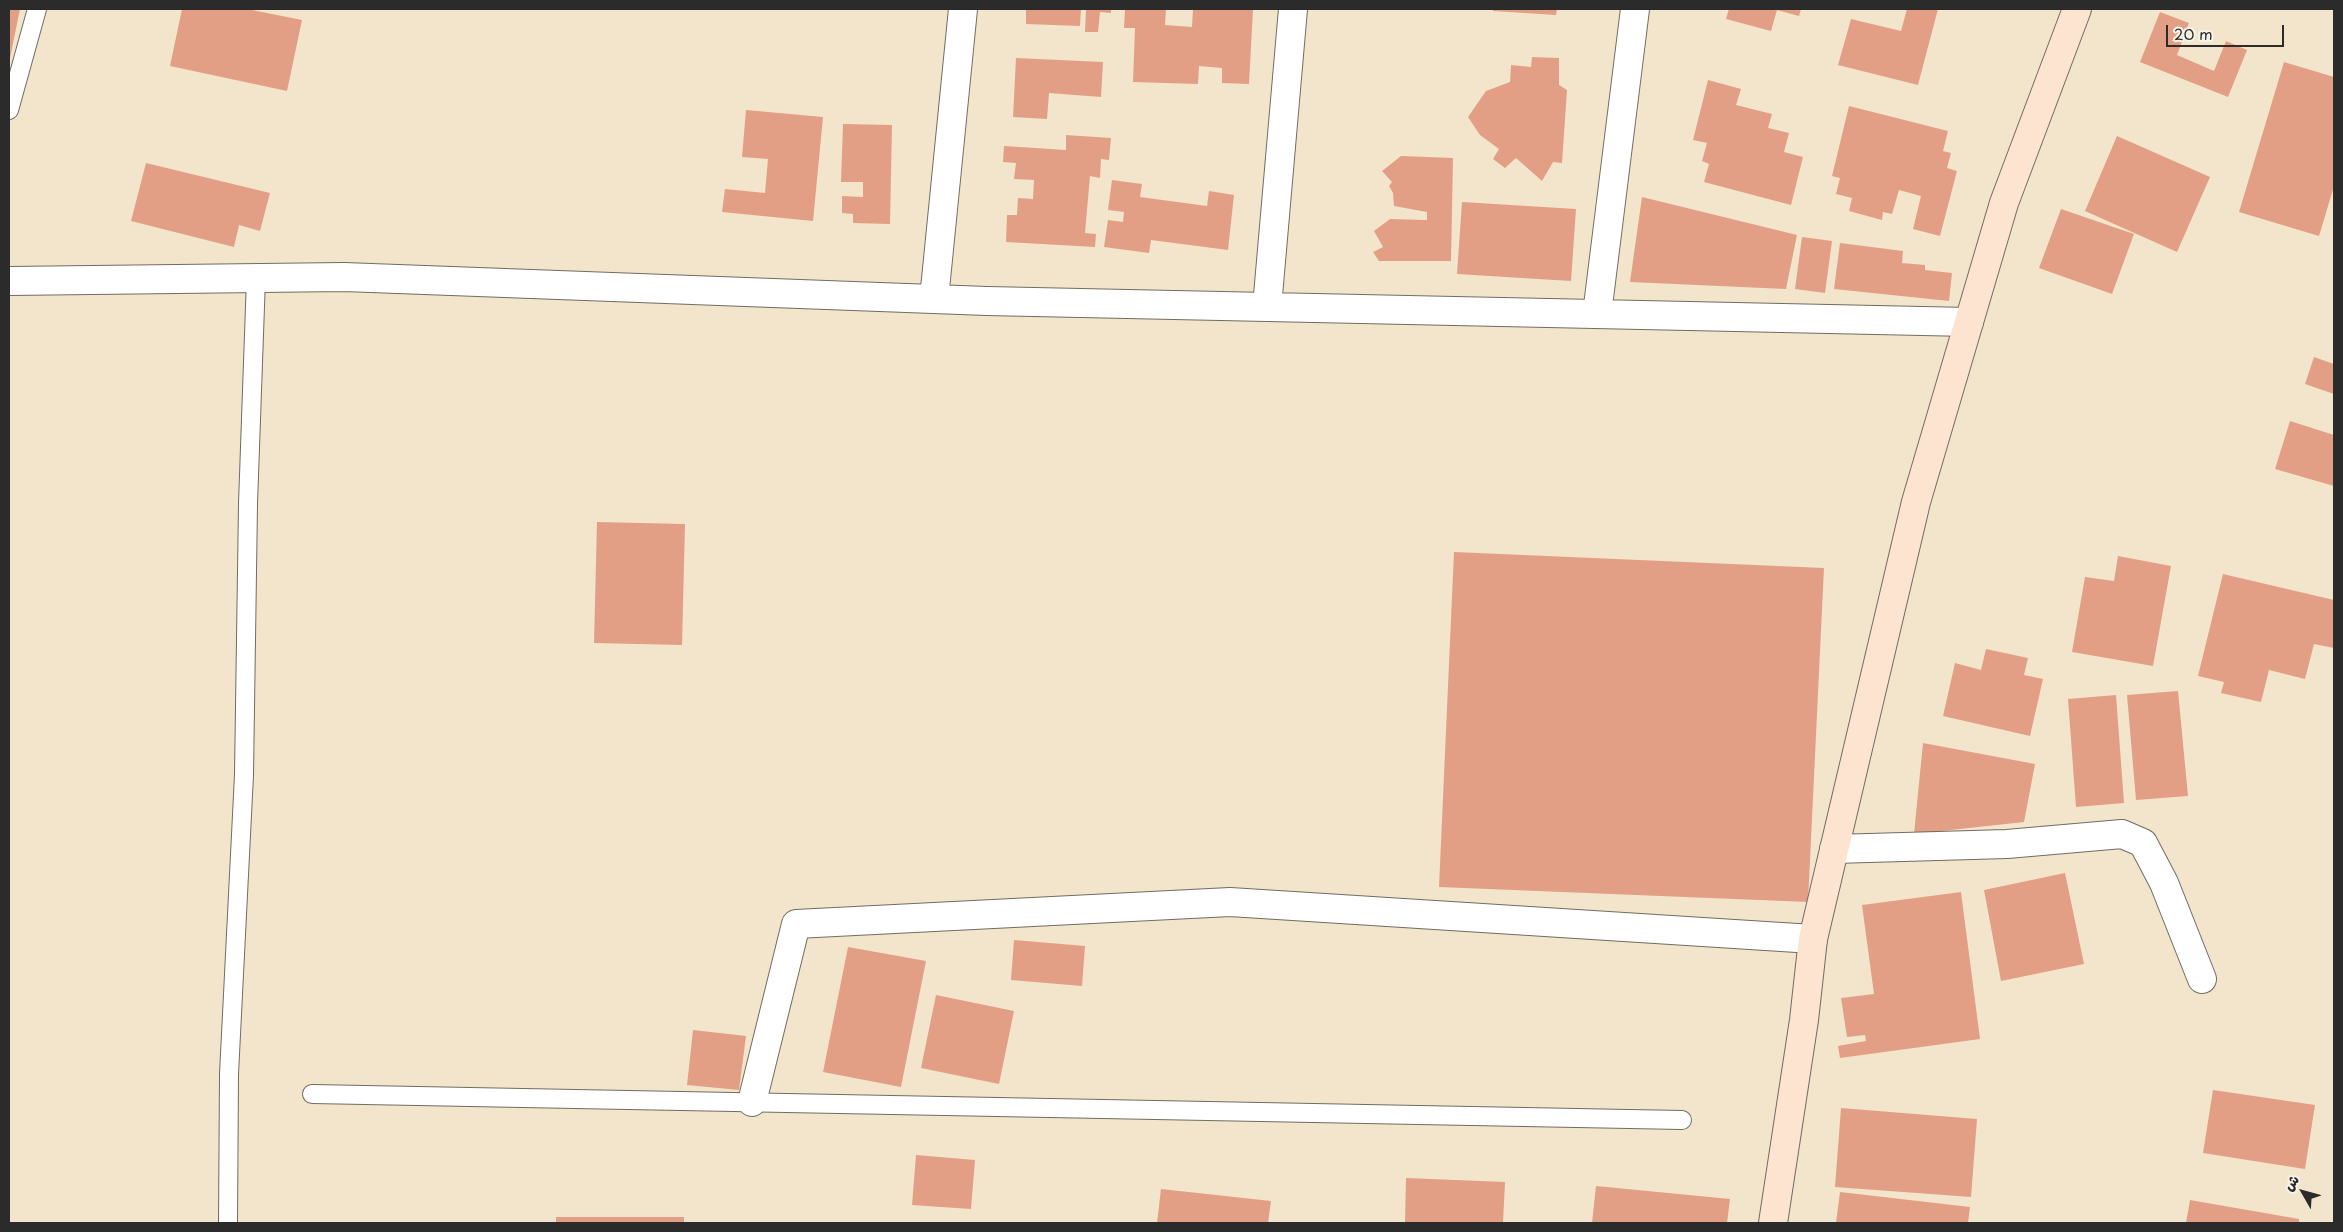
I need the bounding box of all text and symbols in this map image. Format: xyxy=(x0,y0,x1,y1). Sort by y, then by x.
scale bar xyxy=(2168,15,2286,47)
text: 20 m xyxy=(2174,22,2213,45)
north arrow xyxy=(2278,1167,2328,1217)
text: ش xyxy=(2278,1170,2304,1195)

